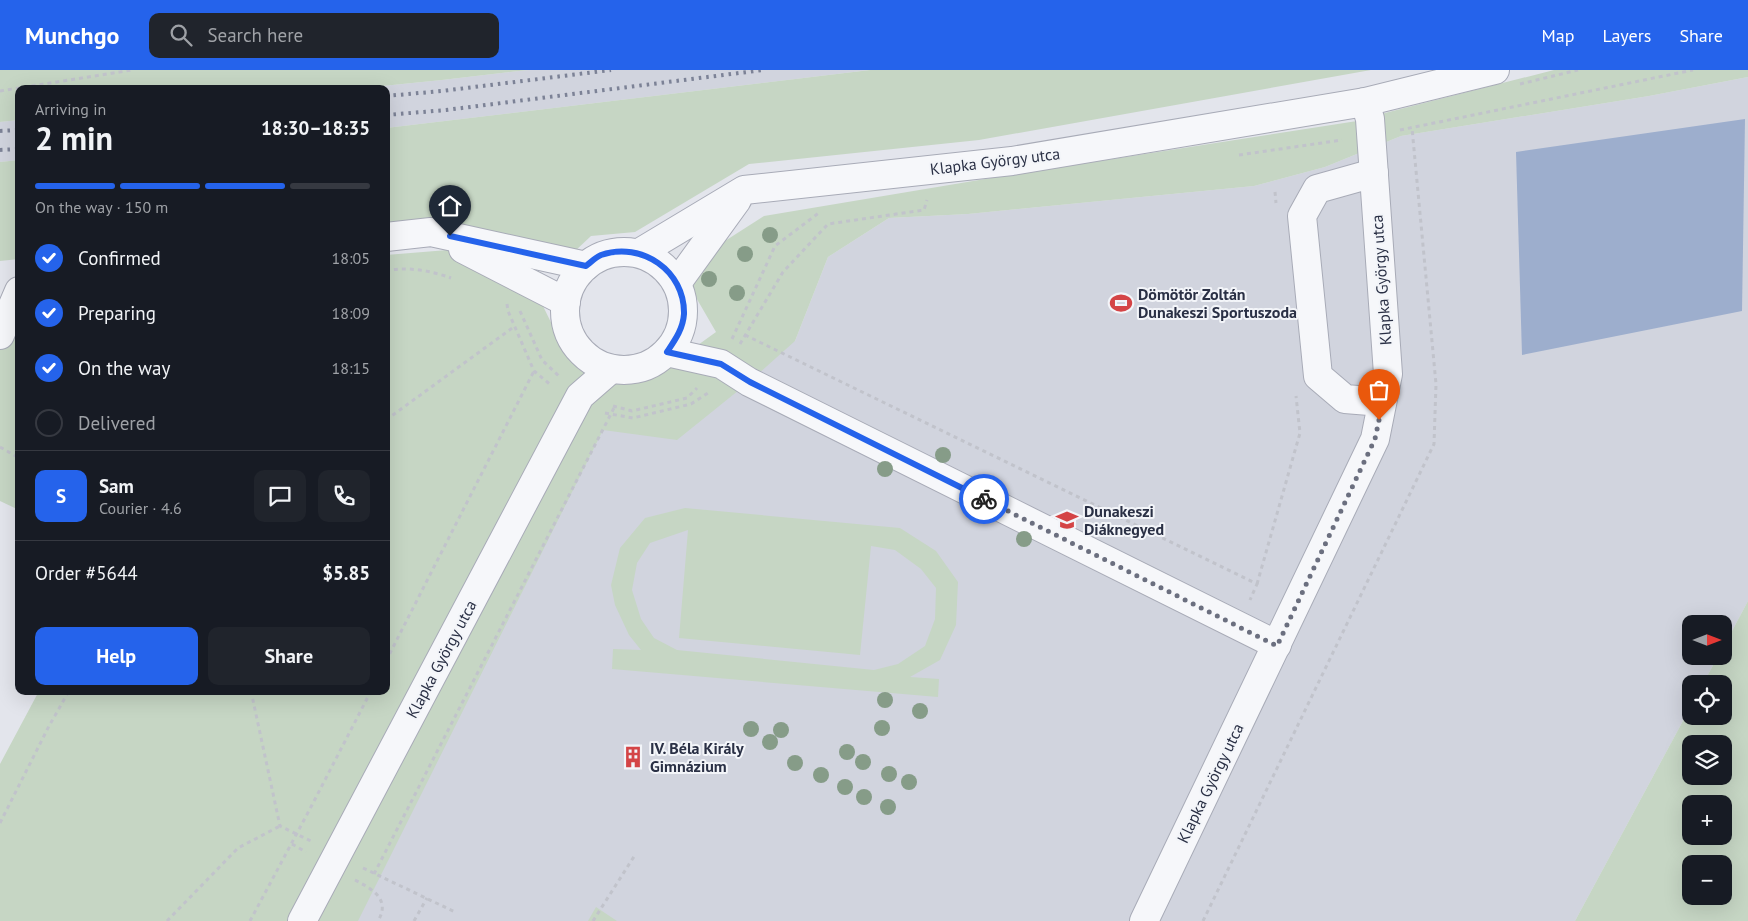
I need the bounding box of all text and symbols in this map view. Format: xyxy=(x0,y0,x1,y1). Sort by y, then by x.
search box xyxy=(149,13,499,58)
text: Munchgo xyxy=(25,20,119,51)
icon: search xyxy=(167,21,195,49)
text: Search here xyxy=(207,23,303,47)
text: Map xyxy=(1542,24,1574,47)
text: Layers xyxy=(1602,24,1651,47)
text: Share xyxy=(1679,24,1723,47)
text: Arriving in xyxy=(35,99,106,119)
text: 18:30–18:35 xyxy=(261,116,370,140)
text: 2 min xyxy=(35,117,113,159)
street label: Klapka György utca xyxy=(929,143,1061,179)
pin xyxy=(429,185,471,236)
icon: home xyxy=(436,192,464,220)
text: On the way · 150 m xyxy=(35,197,168,217)
street label: Klapka György utca xyxy=(1366,214,1396,346)
icon: check xyxy=(35,244,63,272)
text: Confirmed xyxy=(78,246,161,270)
text: 18:05 xyxy=(332,248,370,268)
place label: Dömötör Zoltán Dunakeszi Sportuszoda xyxy=(1138,284,1297,322)
sports icon: Dömötör Zoltán Dunakeszi Sportuszoda xyxy=(1108,290,1134,316)
icon: check xyxy=(35,299,63,327)
text: Preparing xyxy=(78,301,156,325)
text: 18:09 xyxy=(332,303,370,323)
icon: check xyxy=(35,354,63,382)
text: On the way xyxy=(78,356,170,380)
text: 18:15 xyxy=(332,358,370,378)
pin xyxy=(1358,369,1400,420)
icon: bag xyxy=(1365,376,1393,404)
text: Delivered xyxy=(78,411,156,435)
button: chat xyxy=(254,470,306,522)
button: phone xyxy=(318,470,370,522)
text: Sam xyxy=(99,474,134,498)
courier xyxy=(959,474,1009,524)
text: S xyxy=(56,484,66,508)
icon: bike xyxy=(970,485,998,513)
text: Courier · 4.6 xyxy=(99,498,182,518)
place label: Dunakeszi Diáknegyed xyxy=(1084,501,1164,539)
school or university icon: Dunakeszi Diáknegyed xyxy=(1054,507,1080,533)
text: Order #5644 xyxy=(35,561,138,585)
text: $5.85 xyxy=(322,561,370,585)
street label: Klapka György utca xyxy=(401,597,481,721)
north arrow xyxy=(1682,615,1732,665)
map controls xyxy=(1682,615,1732,905)
button: Help xyxy=(35,627,198,685)
button: Share xyxy=(208,627,370,685)
button: locate xyxy=(1682,675,1732,725)
street label: Klapka György utca xyxy=(1172,720,1248,846)
button: layers xyxy=(1682,735,1732,785)
place label: IV. Béla Király Gimnázium xyxy=(650,738,744,776)
building icon: IV. Béla Király Gimnázium xyxy=(620,744,646,770)
button: + xyxy=(1682,795,1732,845)
button: − xyxy=(1682,855,1732,905)

